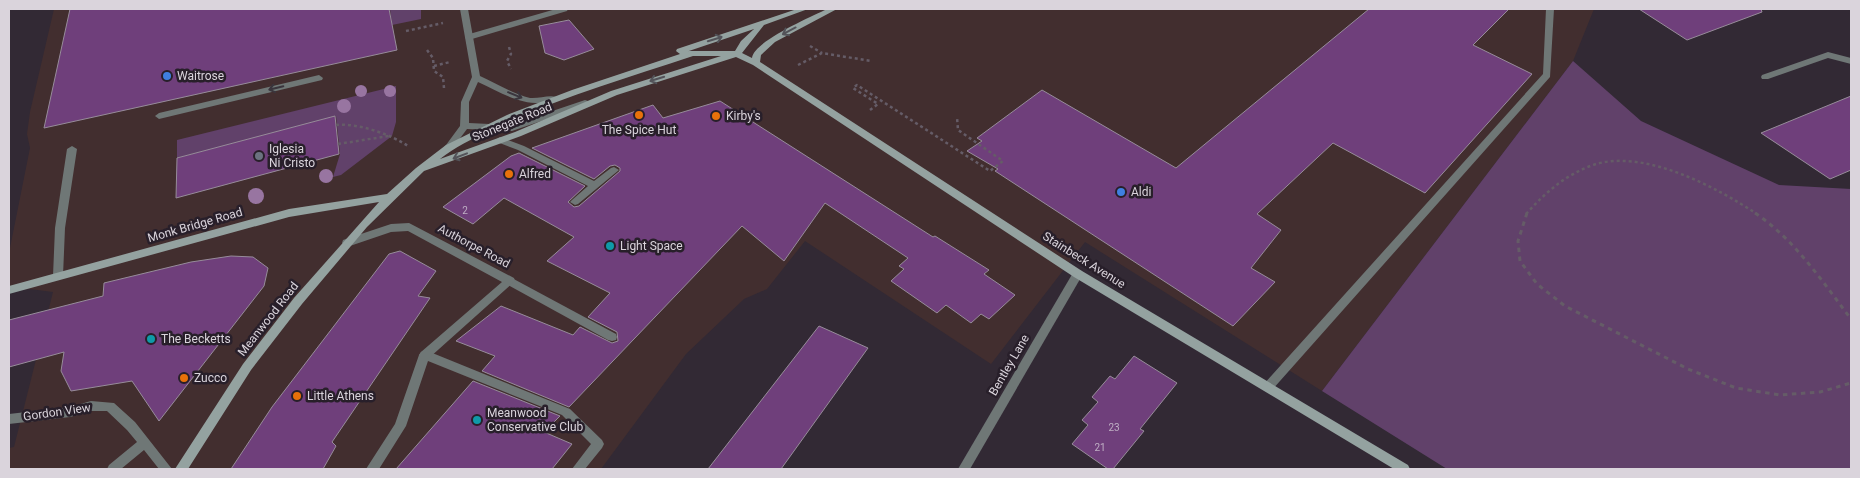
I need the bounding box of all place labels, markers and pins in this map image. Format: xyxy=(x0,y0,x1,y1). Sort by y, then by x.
place label: Waitrose xyxy=(177,69,224,83)
marker: Waitrose xyxy=(161,70,173,82)
marker: The Spice Hut xyxy=(633,109,645,121)
place label: Kirby's xyxy=(726,109,761,123)
marker: Kirby's xyxy=(710,110,722,122)
place label: The Spice Hut xyxy=(602,123,676,137)
place label: Iglesia Ni Cristo xyxy=(269,142,315,170)
marker: Iglesia Ni Cristo xyxy=(253,150,265,162)
place label: Alfred xyxy=(519,167,551,181)
marker: Alfred xyxy=(503,168,515,180)
place label: Aldi xyxy=(1131,185,1152,199)
marker: Aldi xyxy=(1115,186,1127,198)
place label: Light Space xyxy=(620,239,683,253)
marker: Light Space xyxy=(604,240,616,252)
place label: The Becketts xyxy=(161,332,231,346)
marker: The Becketts xyxy=(145,333,157,345)
place label: Zucco xyxy=(194,371,227,385)
marker: Zucco xyxy=(178,372,190,384)
place label: Little Athens xyxy=(307,389,374,403)
marker: Little Athens xyxy=(291,390,303,402)
place label: Meanwood Conservative Club xyxy=(487,406,584,434)
marker: Meanwood Conservative Club xyxy=(471,414,483,426)

